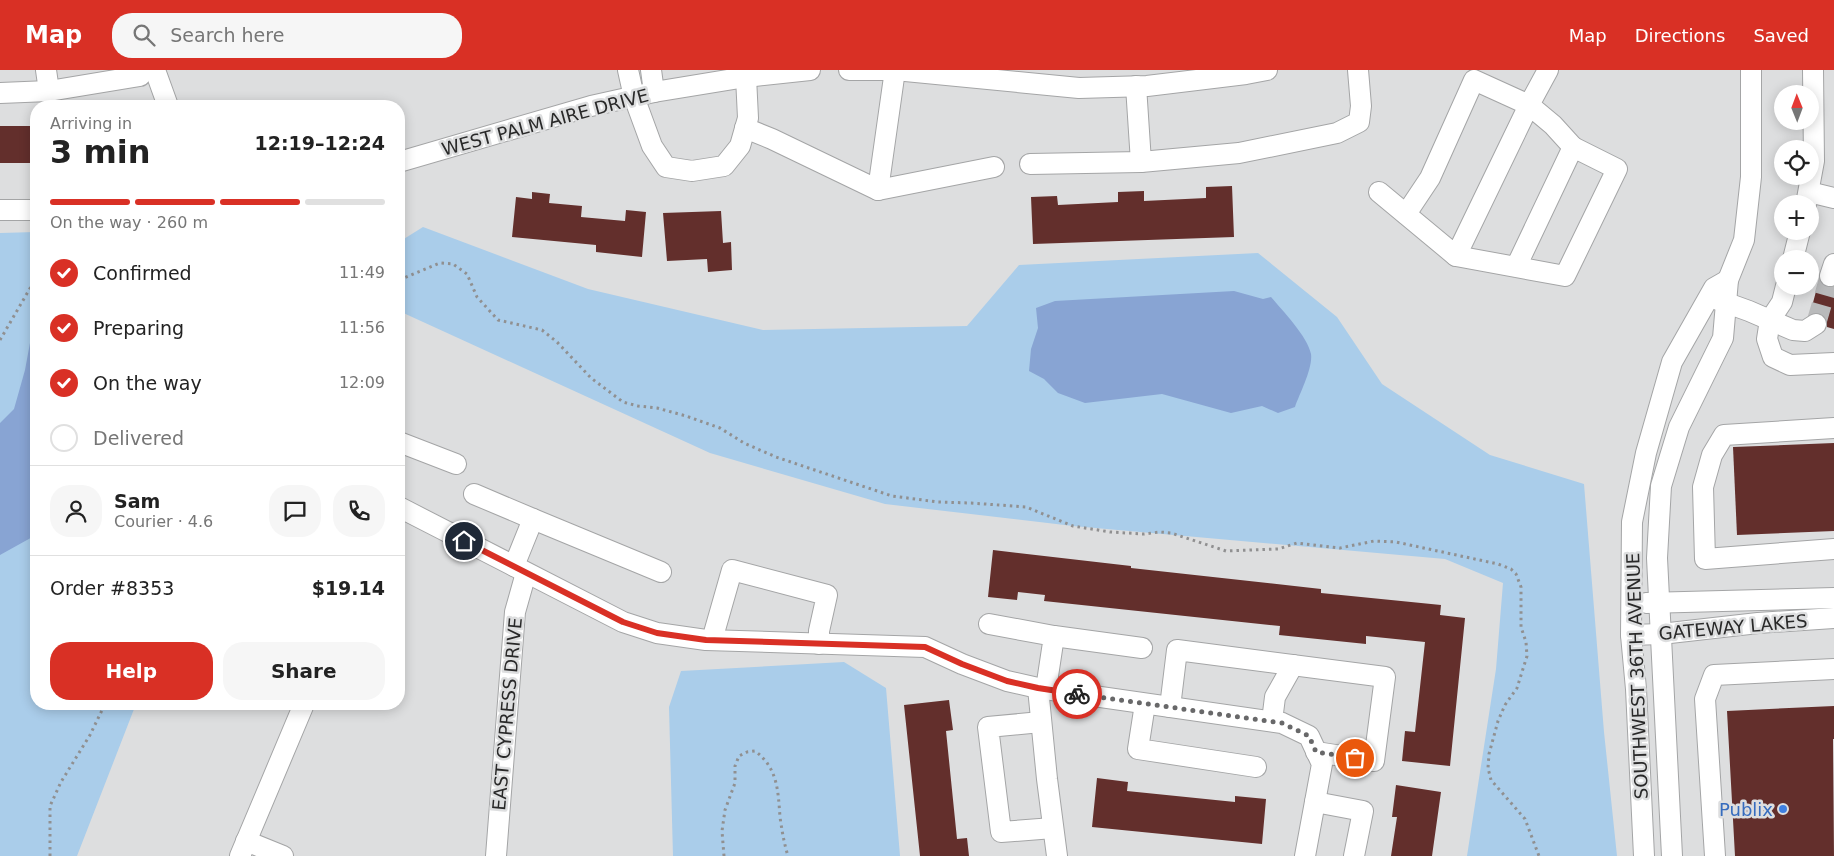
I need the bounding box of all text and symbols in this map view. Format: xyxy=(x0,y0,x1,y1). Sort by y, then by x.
search box xyxy=(112,13,462,58)
text: Map xyxy=(25,21,82,49)
icon: search xyxy=(130,21,158,49)
text: Search here xyxy=(170,24,284,46)
text: Map xyxy=(1569,25,1607,46)
text: Directions xyxy=(1635,25,1725,46)
text: Saved xyxy=(1753,25,1809,46)
street label: WEST PALM AIRE DRIVE xyxy=(439,84,651,160)
north arrow xyxy=(1774,85,1819,130)
map controls xyxy=(1774,85,1819,295)
text: Arriving in xyxy=(50,114,132,133)
text: 12:19–12:24 xyxy=(255,132,385,154)
text: 3 min xyxy=(50,133,151,171)
button: locate xyxy=(1774,140,1819,185)
button: + xyxy=(1774,195,1819,240)
text: On the way · 260 m xyxy=(50,213,208,232)
button: − xyxy=(1774,250,1819,295)
icon: check xyxy=(50,259,78,287)
text: Confirmed xyxy=(93,262,192,284)
text: 11:49 xyxy=(339,263,385,282)
icon: check xyxy=(50,314,78,342)
text: Preparing xyxy=(93,317,184,339)
text: 11:56 xyxy=(339,318,385,337)
icon: check xyxy=(50,369,78,397)
text: On the way xyxy=(93,372,202,394)
text: 12:09 xyxy=(339,373,385,392)
text: Delivered xyxy=(93,427,184,449)
button: person xyxy=(50,485,102,537)
button: chat xyxy=(269,485,321,537)
button: phone xyxy=(333,485,385,537)
text: Sam xyxy=(114,490,160,512)
text: Courier · 4.6 xyxy=(114,512,213,531)
pin xyxy=(443,520,485,562)
icon: home xyxy=(450,527,478,555)
street label: SOUTHWEST 36TH AVENUE xyxy=(1622,552,1652,800)
text: Order #8353 xyxy=(50,577,174,599)
text: $19.14 xyxy=(312,577,385,599)
street label: GATEWAY LAKES xyxy=(1658,610,1808,644)
street label: EAST CYPRESS DRIVE xyxy=(488,617,526,811)
button: Help xyxy=(50,642,213,700)
button: Share xyxy=(223,642,385,700)
courier xyxy=(1052,669,1102,719)
icon: bike xyxy=(1063,680,1091,708)
pin xyxy=(1334,737,1376,779)
icon: bag xyxy=(1341,744,1369,772)
place label: Publix xyxy=(1719,799,1773,820)
marker: Publix xyxy=(1777,803,1789,815)

